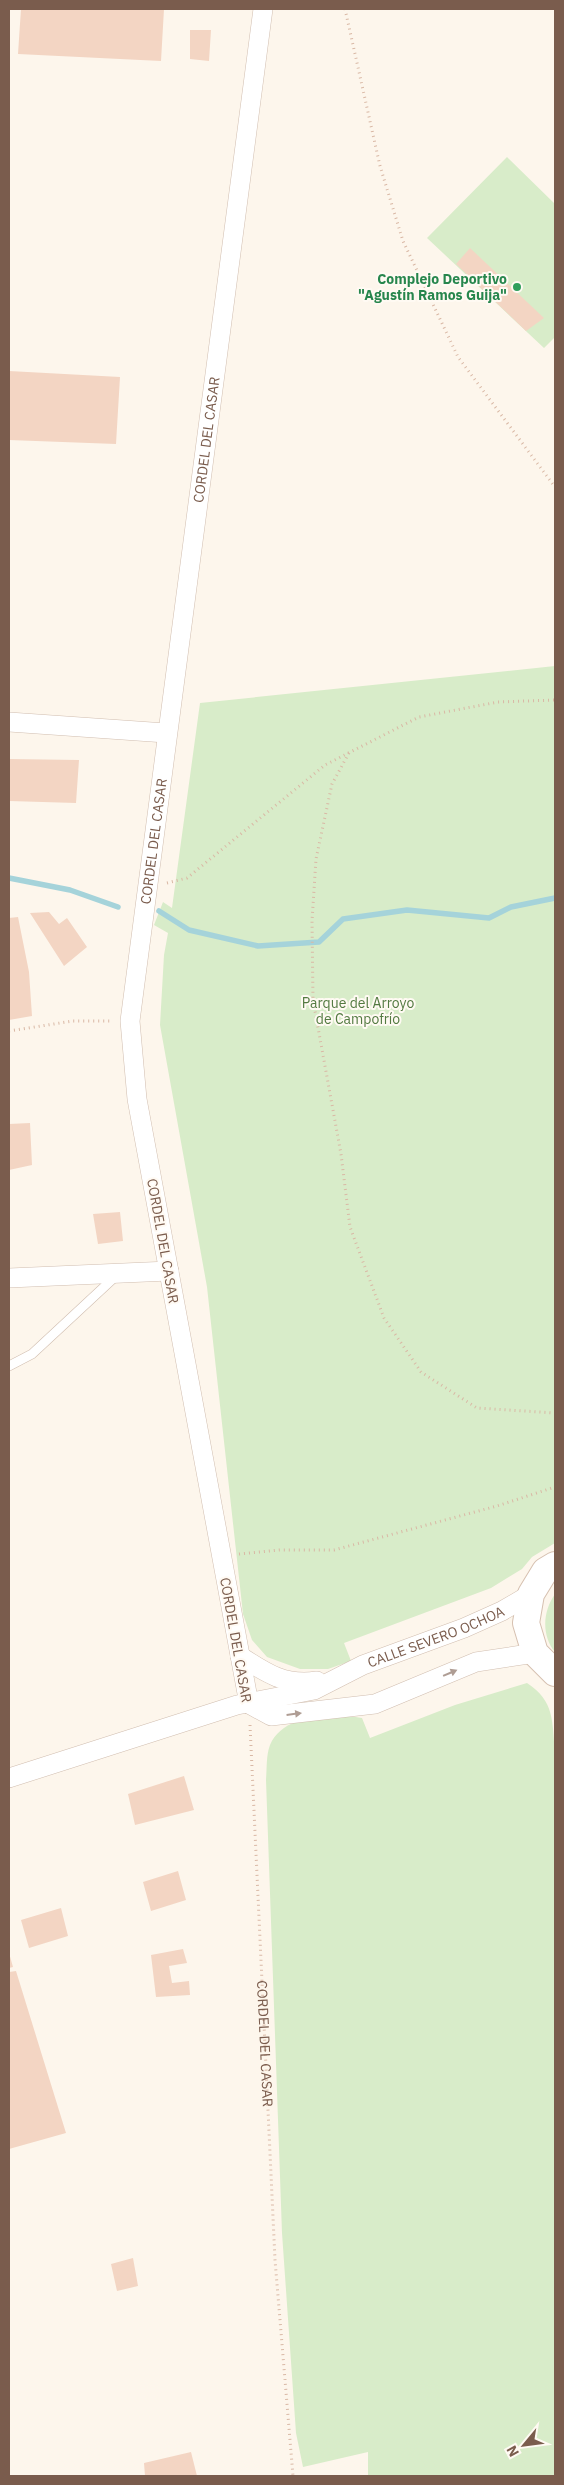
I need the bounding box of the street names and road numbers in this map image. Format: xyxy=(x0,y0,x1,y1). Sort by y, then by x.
street label: CORDEL DEL CASAR xyxy=(189,375,224,504)
street label: CORDEL DEL CASAR xyxy=(136,777,171,905)
street label: CORDEL DEL CASAR xyxy=(143,1177,183,1305)
street label: CORDEL DEL CASAR xyxy=(216,1576,256,1704)
street label: CALLE SEVERO OCHOA xyxy=(365,1602,507,1672)
street label: CORDEL DEL CASAR xyxy=(253,1980,277,2108)

